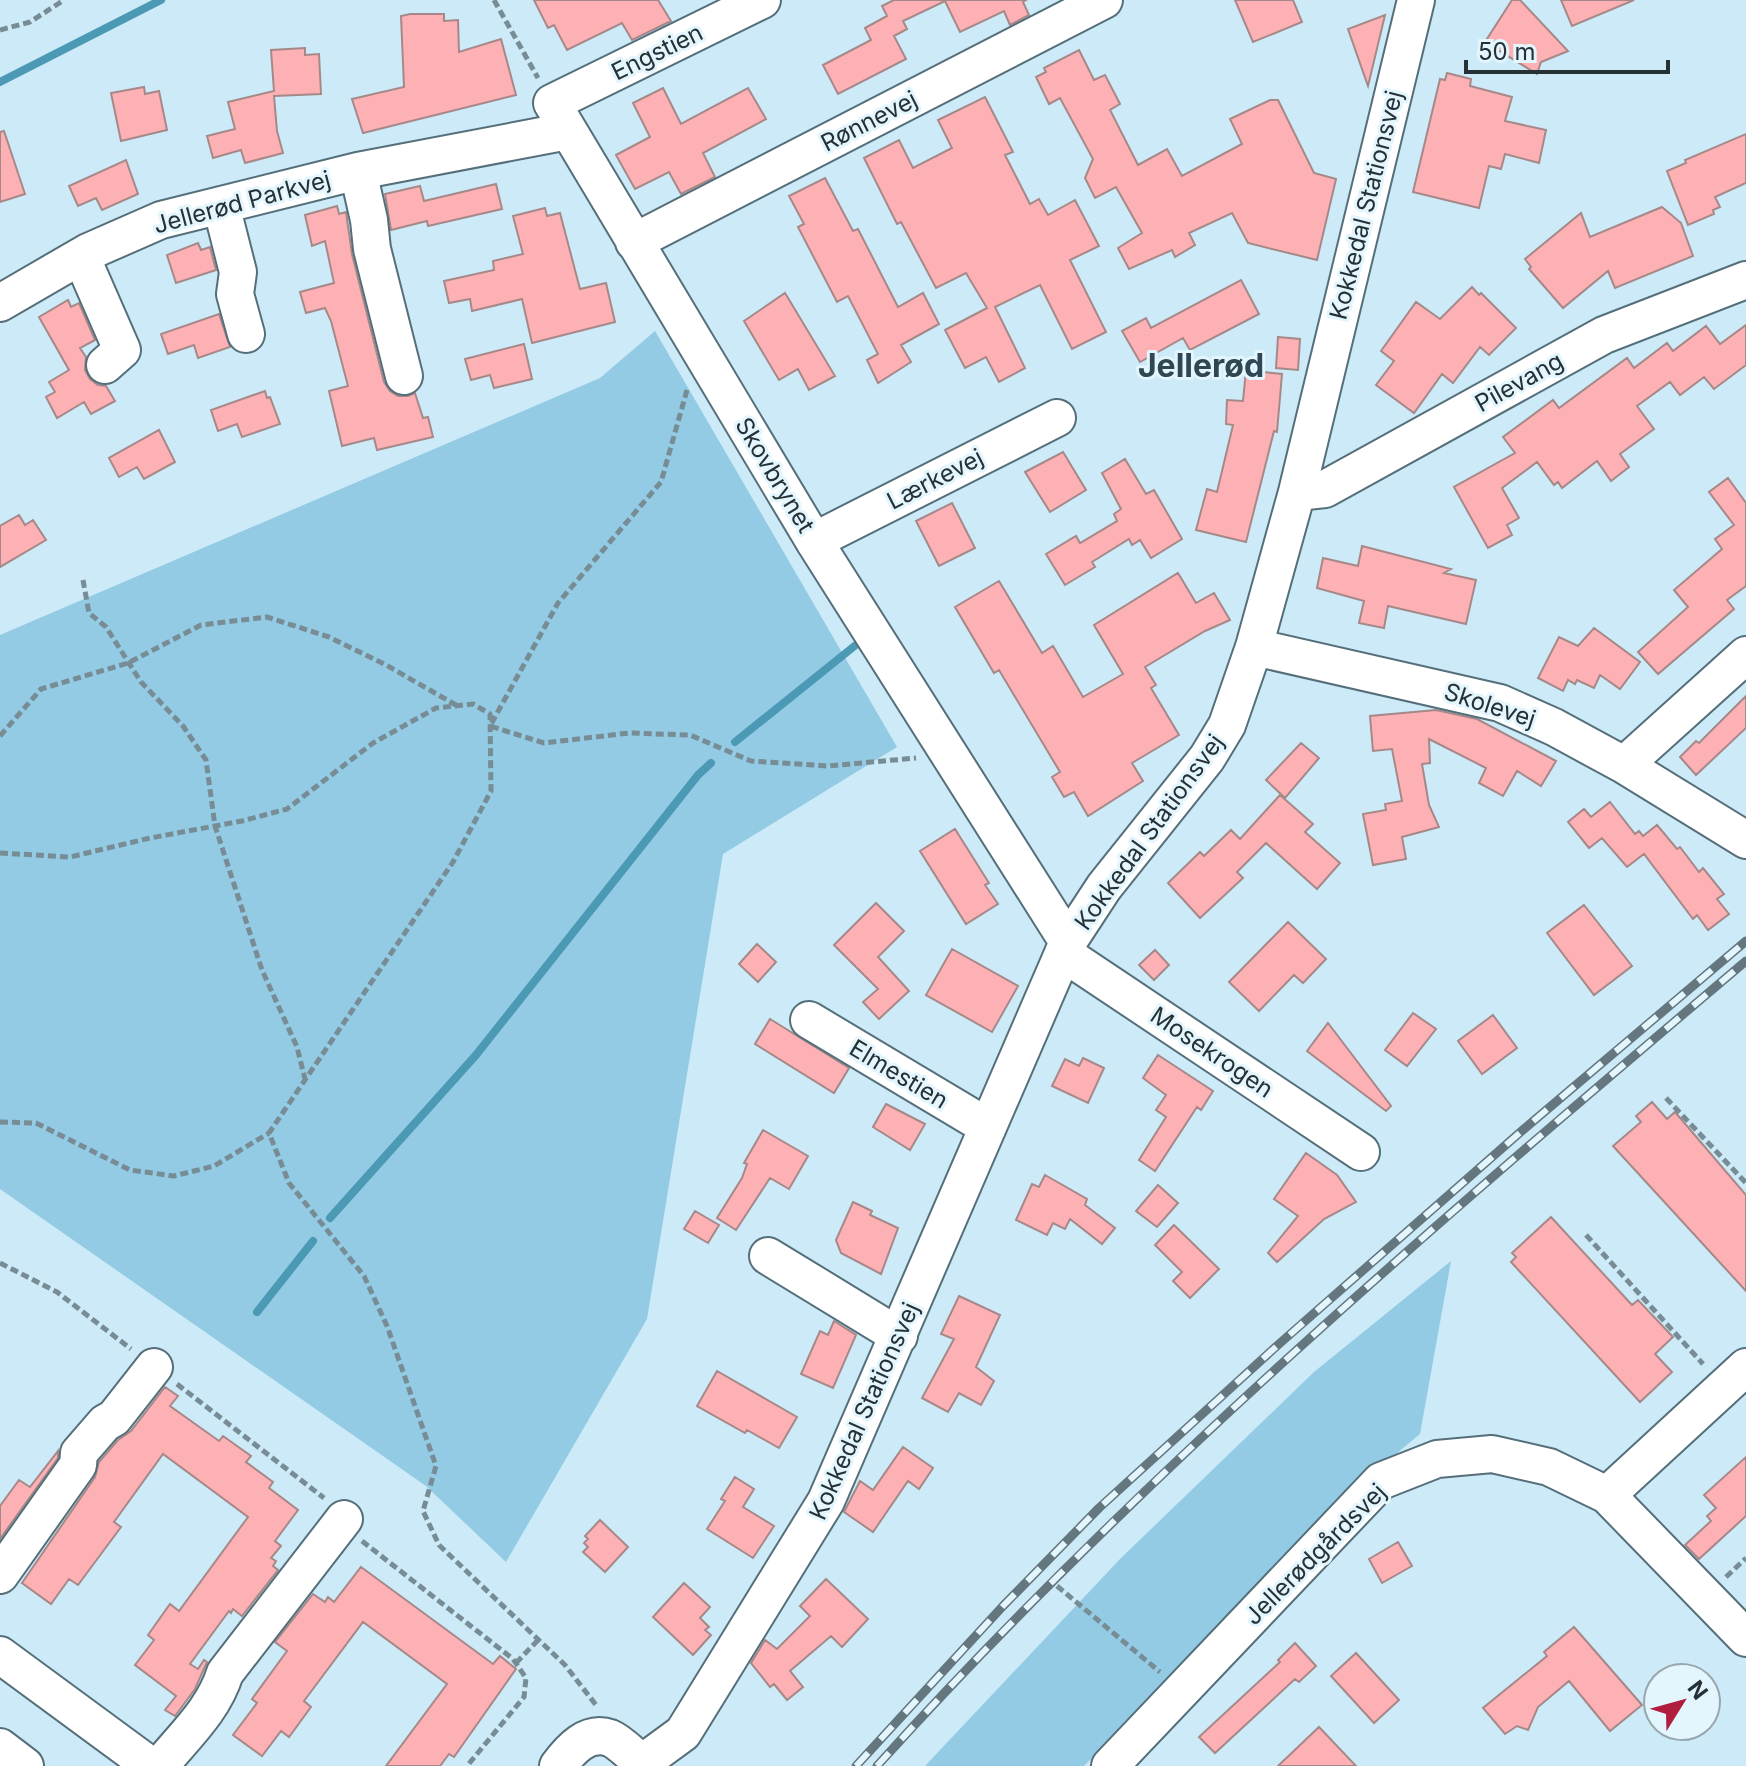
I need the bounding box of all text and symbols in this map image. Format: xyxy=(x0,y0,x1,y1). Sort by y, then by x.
street label: Engstien xyxy=(607,18,707,86)
scale bar xyxy=(1466,24,1668,74)
text: 50 m xyxy=(1478,37,1536,66)
street label: Rønnevej xyxy=(816,84,922,158)
street label: Kokkedal Stationsvej xyxy=(1324,88,1408,322)
street label: Jellerød Parkvej xyxy=(150,164,334,240)
district label: Jellerød xyxy=(1138,346,1264,385)
street label: Pilevang xyxy=(1470,346,1568,418)
street label: Skovbrynet xyxy=(729,412,821,538)
street label: Lærkevej xyxy=(882,442,988,516)
street label: Skolevej xyxy=(1441,677,1539,733)
street label: Kokkedal Stationsvej xyxy=(1068,729,1230,935)
street label: Mosekrogen xyxy=(1145,1000,1279,1104)
street label: Elmestien xyxy=(844,1033,954,1115)
street label: Kokkedal Stationsvej xyxy=(803,1298,925,1524)
street label: Jellerødgårdsvej xyxy=(1238,1477,1392,1631)
north arrow xyxy=(1642,1662,1722,1742)
text: N xyxy=(1683,1675,1713,1704)

